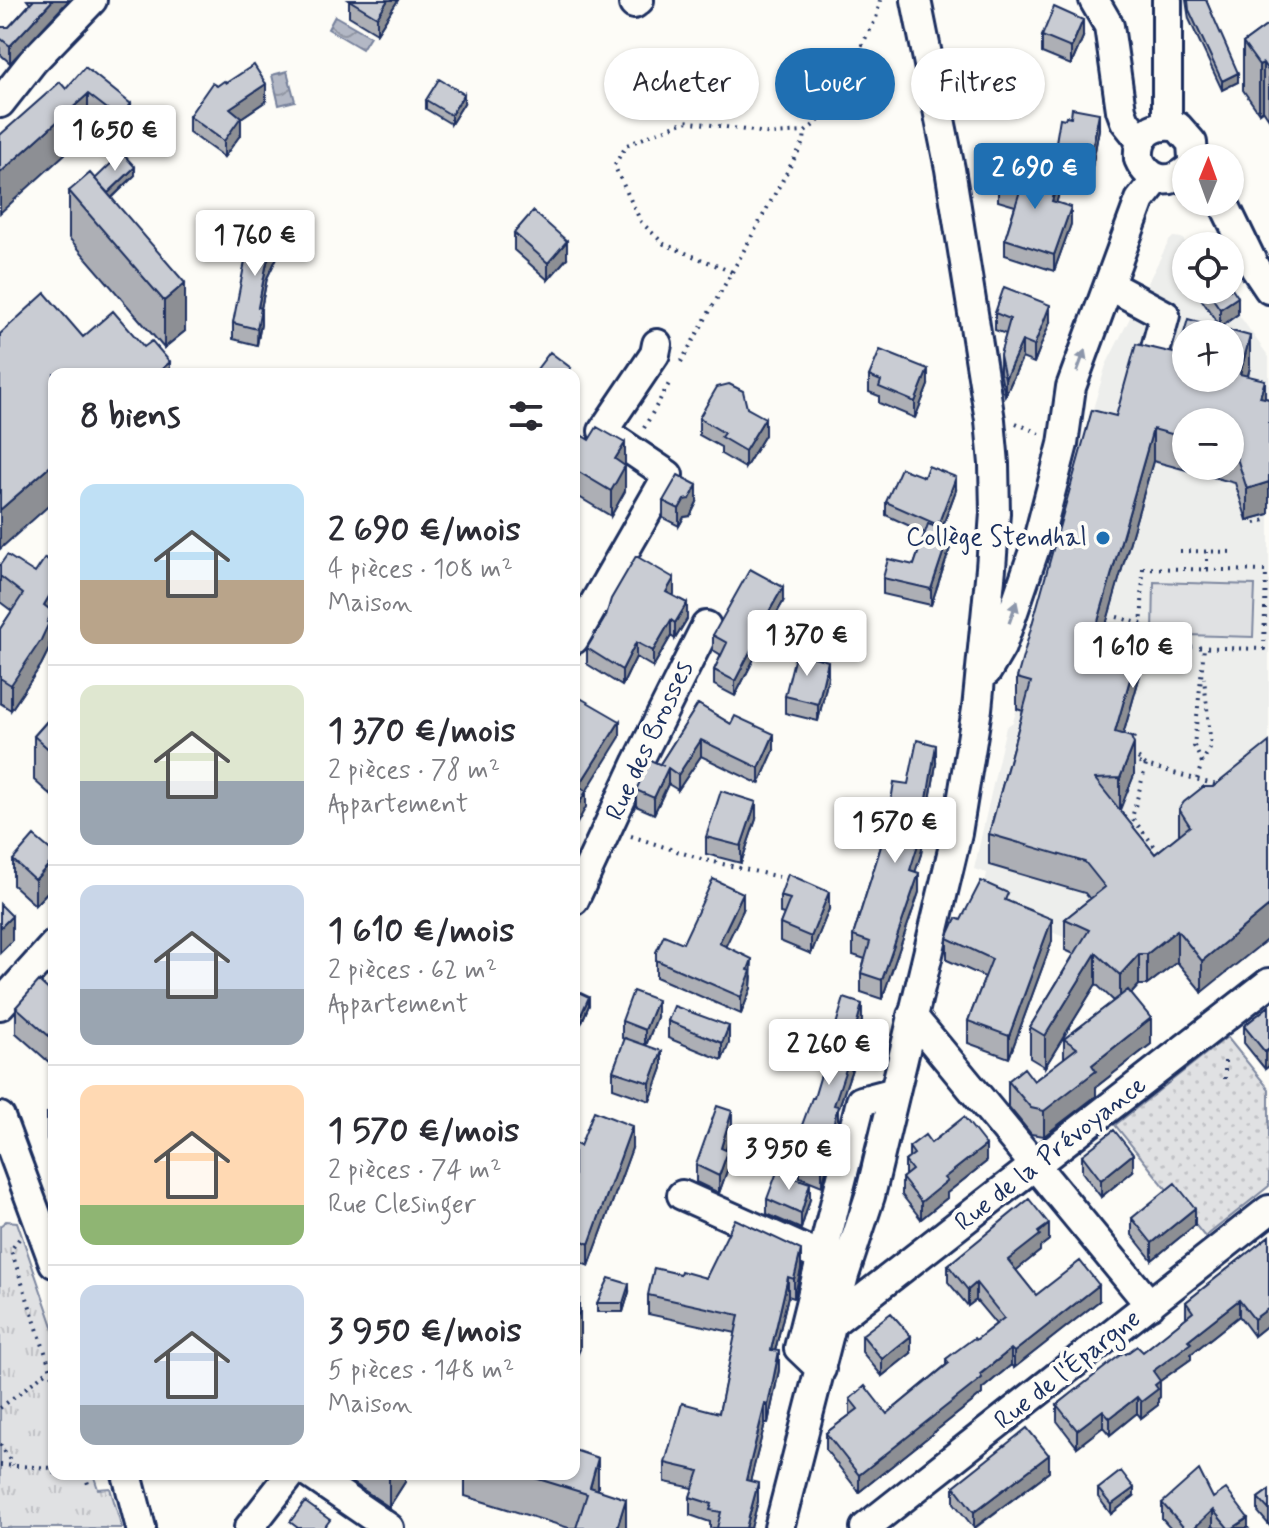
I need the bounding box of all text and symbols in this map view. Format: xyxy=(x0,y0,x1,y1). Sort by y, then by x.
chip: Acheter xyxy=(604,48,759,120)
chip: Louer xyxy=(775,48,895,120)
chip: Filtres xyxy=(911,48,1045,120)
pin: 1 650 € xyxy=(41,105,189,173)
text: 1 650 € xyxy=(72,114,158,148)
pin: 2 690 € xyxy=(961,143,1109,211)
north arrow xyxy=(1172,144,1244,216)
map controls xyxy=(1172,144,1244,480)
text: 2 690 € xyxy=(992,152,1078,186)
pin: 1 760 € xyxy=(181,210,329,278)
text: 1 760 € xyxy=(214,219,296,253)
button: locate xyxy=(1172,232,1244,304)
button: + xyxy=(1172,320,1244,392)
one-way arrow xyxy=(1075,349,1088,373)
text: 8 biens xyxy=(80,394,181,439)
icon: filters xyxy=(504,394,548,438)
button: − xyxy=(1172,408,1244,480)
text: 2 690 €/mois xyxy=(328,508,521,553)
icon: home xyxy=(144,516,240,612)
place label: Collège Stendhal xyxy=(906,521,1087,555)
marker: Collège Stendhal xyxy=(1094,529,1112,547)
text: 4 pièces · 108 m² xyxy=(328,553,513,587)
text: Maison xyxy=(328,587,412,621)
one-way arrow xyxy=(1008,599,1020,623)
pin: 1 370 € xyxy=(733,610,881,678)
text: 1 370 € xyxy=(766,619,848,653)
pin: 1 610 € xyxy=(1059,622,1207,690)
text: 1 610 € xyxy=(1092,631,1174,665)
street label: Rue des Brosses xyxy=(598,656,702,826)
text: 1 370 €/mois xyxy=(328,709,516,754)
icon: home xyxy=(144,717,240,813)
text: 2 pièces · 78 m² xyxy=(328,754,500,788)
text: Appartement xyxy=(328,788,468,822)
pin: 1 570 € xyxy=(821,797,969,865)
text: 1 570 € xyxy=(852,806,938,840)
text: 1 610 €/mois xyxy=(328,909,514,954)
icon: home xyxy=(144,917,240,1013)
text: 2 pièces · 62 m² xyxy=(328,954,497,988)
text: Appartement xyxy=(328,988,468,1022)
pin: 2 260 € xyxy=(755,1019,903,1087)
text: 2 260 € xyxy=(787,1028,871,1062)
street label: Rue de la Prévoyance xyxy=(948,1068,1154,1240)
text: 1 570 €/mois xyxy=(328,1109,520,1154)
icon: home xyxy=(144,1117,240,1213)
pin: 3 950 € xyxy=(715,1124,863,1192)
text: 3 950 € xyxy=(745,1133,833,1167)
text: 2 pièces · 74 m² xyxy=(328,1154,501,1188)
text: Rue Clesinger xyxy=(328,1188,476,1222)
street label: Rue de l'Épargne xyxy=(987,1301,1149,1439)
text: 3 950 €/mois xyxy=(328,1309,522,1354)
icon: home xyxy=(144,1317,240,1413)
text: 5 pièces · 148 m² xyxy=(328,1354,514,1388)
text: Maison xyxy=(328,1388,412,1422)

